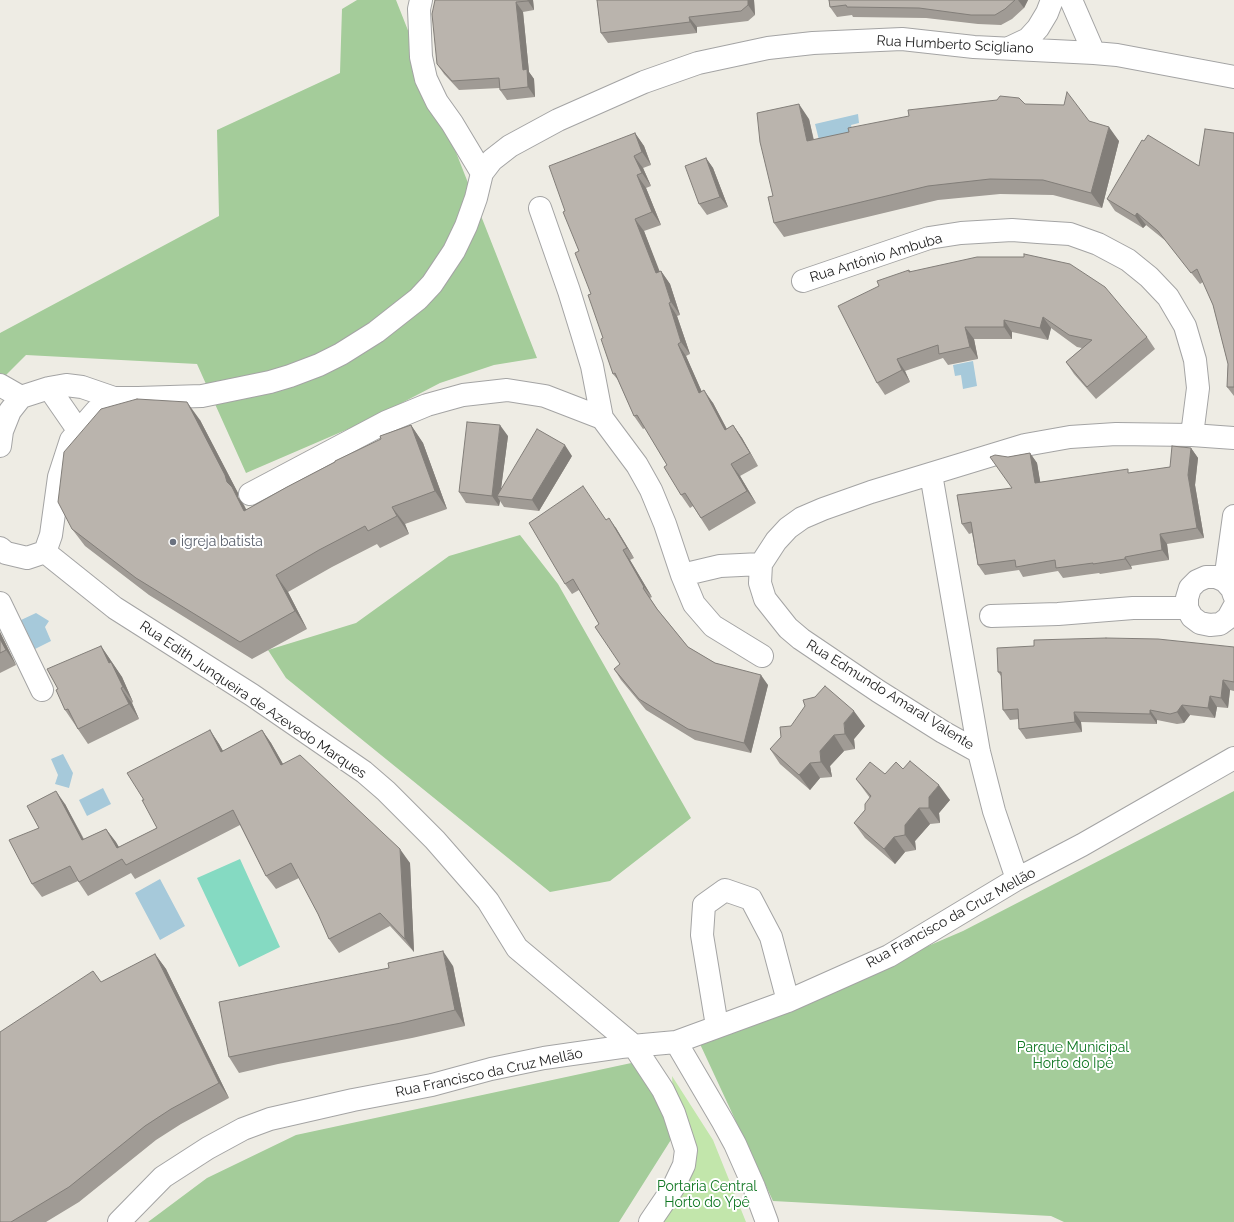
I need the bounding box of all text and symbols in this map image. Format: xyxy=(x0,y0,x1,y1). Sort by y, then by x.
street label: Rua Humberto Scigliano xyxy=(876,32,1034,58)
street label: Rua Antônio Ambuba xyxy=(808,230,944,286)
place label: igreja batista xyxy=(181,534,263,550)
marker: igreja batista xyxy=(168,537,178,547)
street label: Rua Edith Junqueira de Azevedo Marques xyxy=(136,618,370,782)
street label: Rua Edmundo Amaral Valente xyxy=(803,636,977,754)
street label: Rua Francisco da Cruz Mellão xyxy=(863,864,1039,972)
park label: Parque Municipal Horto do Ipê xyxy=(1017,1040,1129,1072)
street label: Rua Francisco da Cruz Mellão xyxy=(394,1045,584,1101)
park label: Portaria Central Horto do Ypê xyxy=(657,1179,757,1212)

